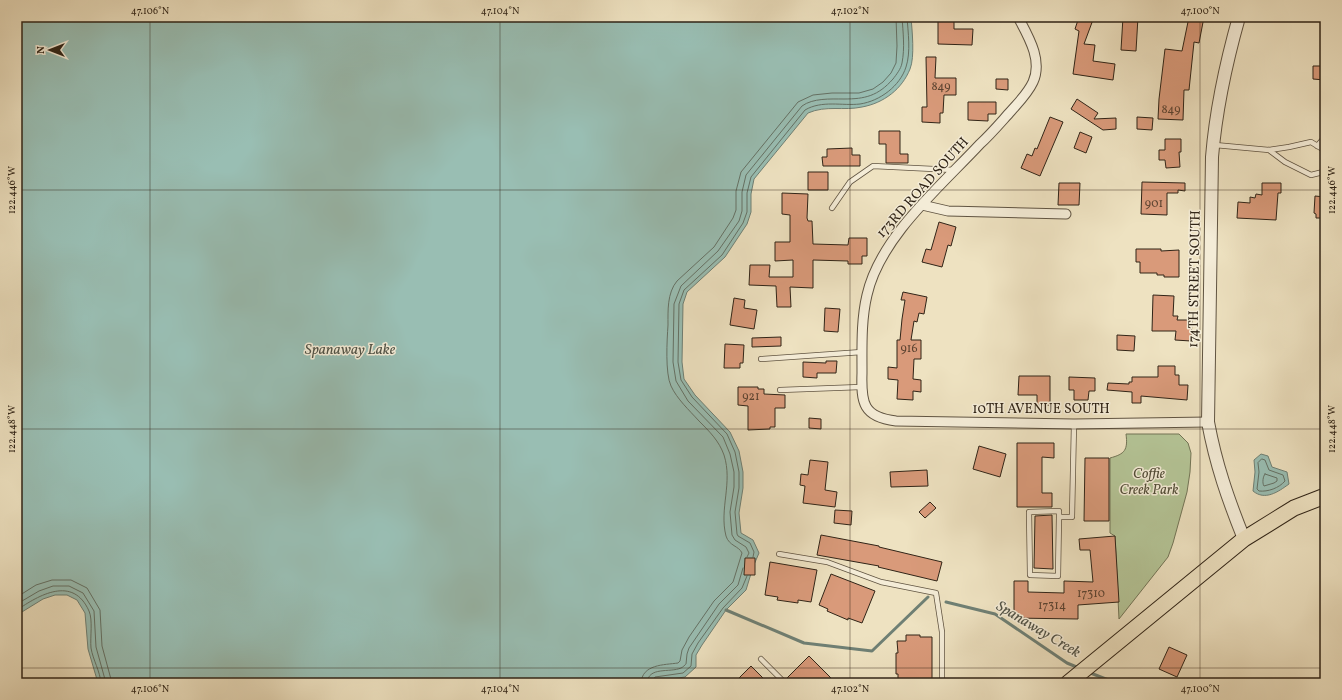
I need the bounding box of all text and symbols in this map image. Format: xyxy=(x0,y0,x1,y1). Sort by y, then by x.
text: 47.106°N xyxy=(131,4,170,18)
text: 47.104°N xyxy=(481,4,520,18)
text: 47.102°N xyxy=(831,4,870,18)
text: 47.100°N xyxy=(1180,4,1220,18)
north arrow xyxy=(30,30,70,70)
text: N xyxy=(34,46,49,54)
house number: 849 xyxy=(932,79,950,95)
house number: 849 xyxy=(1162,102,1180,118)
street label: 173RD ROAD SOUTH xyxy=(873,133,973,243)
text: 122.446°W xyxy=(5,166,19,214)
text: 122.446°W xyxy=(1325,166,1339,214)
house number: 901 xyxy=(1145,196,1163,212)
street label: 174TH STREET SOUTH xyxy=(1184,210,1206,348)
water label: Spanaway Lake xyxy=(305,340,396,361)
house number: 916 xyxy=(901,341,917,357)
house number: 921 xyxy=(742,389,760,405)
street label: 10TH AVENUE SOUTH xyxy=(972,400,1110,419)
text: 122.448°W xyxy=(5,405,19,453)
text: 122.448°W xyxy=(1325,405,1339,453)
park label: Coffie Creek Park xyxy=(1119,465,1179,500)
house number: 17310 xyxy=(1077,586,1105,602)
water label: Spanaway Creek xyxy=(992,596,1084,664)
house number: 17314 xyxy=(1038,598,1066,614)
text: 47.106°N xyxy=(131,682,170,696)
text: 47.104°N xyxy=(481,682,520,696)
text: 47.102°N xyxy=(831,682,870,696)
text: 47.100°N xyxy=(1180,682,1220,696)

